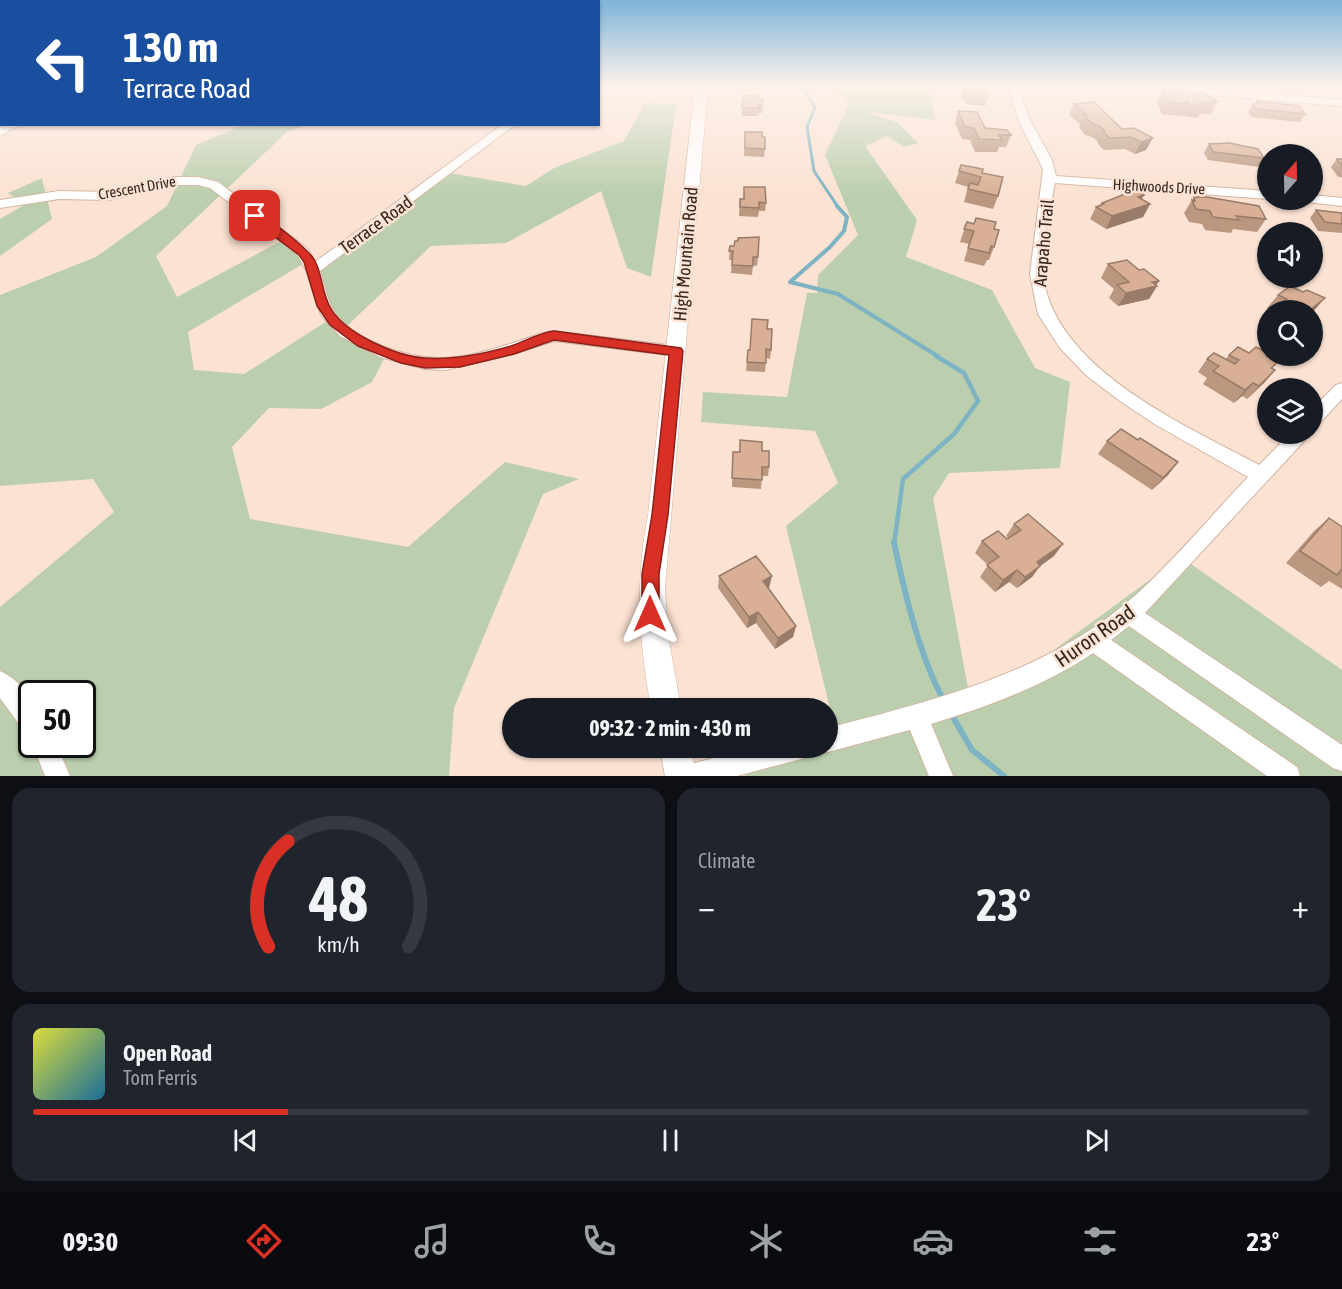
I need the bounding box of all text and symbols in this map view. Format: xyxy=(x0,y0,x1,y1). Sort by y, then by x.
text: 130 m xyxy=(123,23,218,71)
icon: left xyxy=(24,24,102,102)
text: Terrace Road xyxy=(123,73,251,104)
north arrow xyxy=(1257,144,1323,210)
map controls xyxy=(1257,144,1323,444)
street label: Crescent Drive xyxy=(97,172,177,203)
street label: Highwoods Drive xyxy=(1112,176,1206,197)
street label: High Mountain Road xyxy=(669,186,702,322)
pin xyxy=(229,190,280,241)
street label: Terrace Road xyxy=(335,191,416,258)
street label: Arapaho Trail xyxy=(1029,198,1058,288)
icon: arrive xyxy=(238,199,271,232)
button: sound xyxy=(1257,222,1323,288)
button: search xyxy=(1257,300,1323,366)
button: layers xyxy=(1257,378,1323,444)
position arrow xyxy=(618,582,682,646)
street label: Huron Road xyxy=(1050,599,1139,671)
speed limit sign: 50 xyxy=(18,680,96,758)
text: 09:32 · 2 min · 430 m xyxy=(589,715,751,741)
text: Climate xyxy=(698,849,755,872)
text: 48 xyxy=(308,863,368,934)
text: 23° xyxy=(976,879,1031,931)
text: − xyxy=(698,887,715,925)
text: + xyxy=(1292,887,1309,925)
text: km/h xyxy=(317,932,360,957)
text: Open Road xyxy=(123,1040,212,1066)
text: Tom Ferris xyxy=(123,1066,197,1089)
icon: previous xyxy=(229,1124,262,1157)
icon: pause xyxy=(654,1124,687,1157)
icon: next xyxy=(1080,1124,1113,1157)
icon: directions xyxy=(243,1220,285,1262)
icon: music xyxy=(411,1220,453,1262)
icon: phone xyxy=(578,1220,620,1262)
icon: climate xyxy=(745,1220,787,1262)
icon: car xyxy=(912,1220,954,1262)
icon: filters xyxy=(1079,1220,1121,1262)
text: 09:30 xyxy=(63,1226,118,1257)
text: 23° xyxy=(1246,1226,1279,1257)

